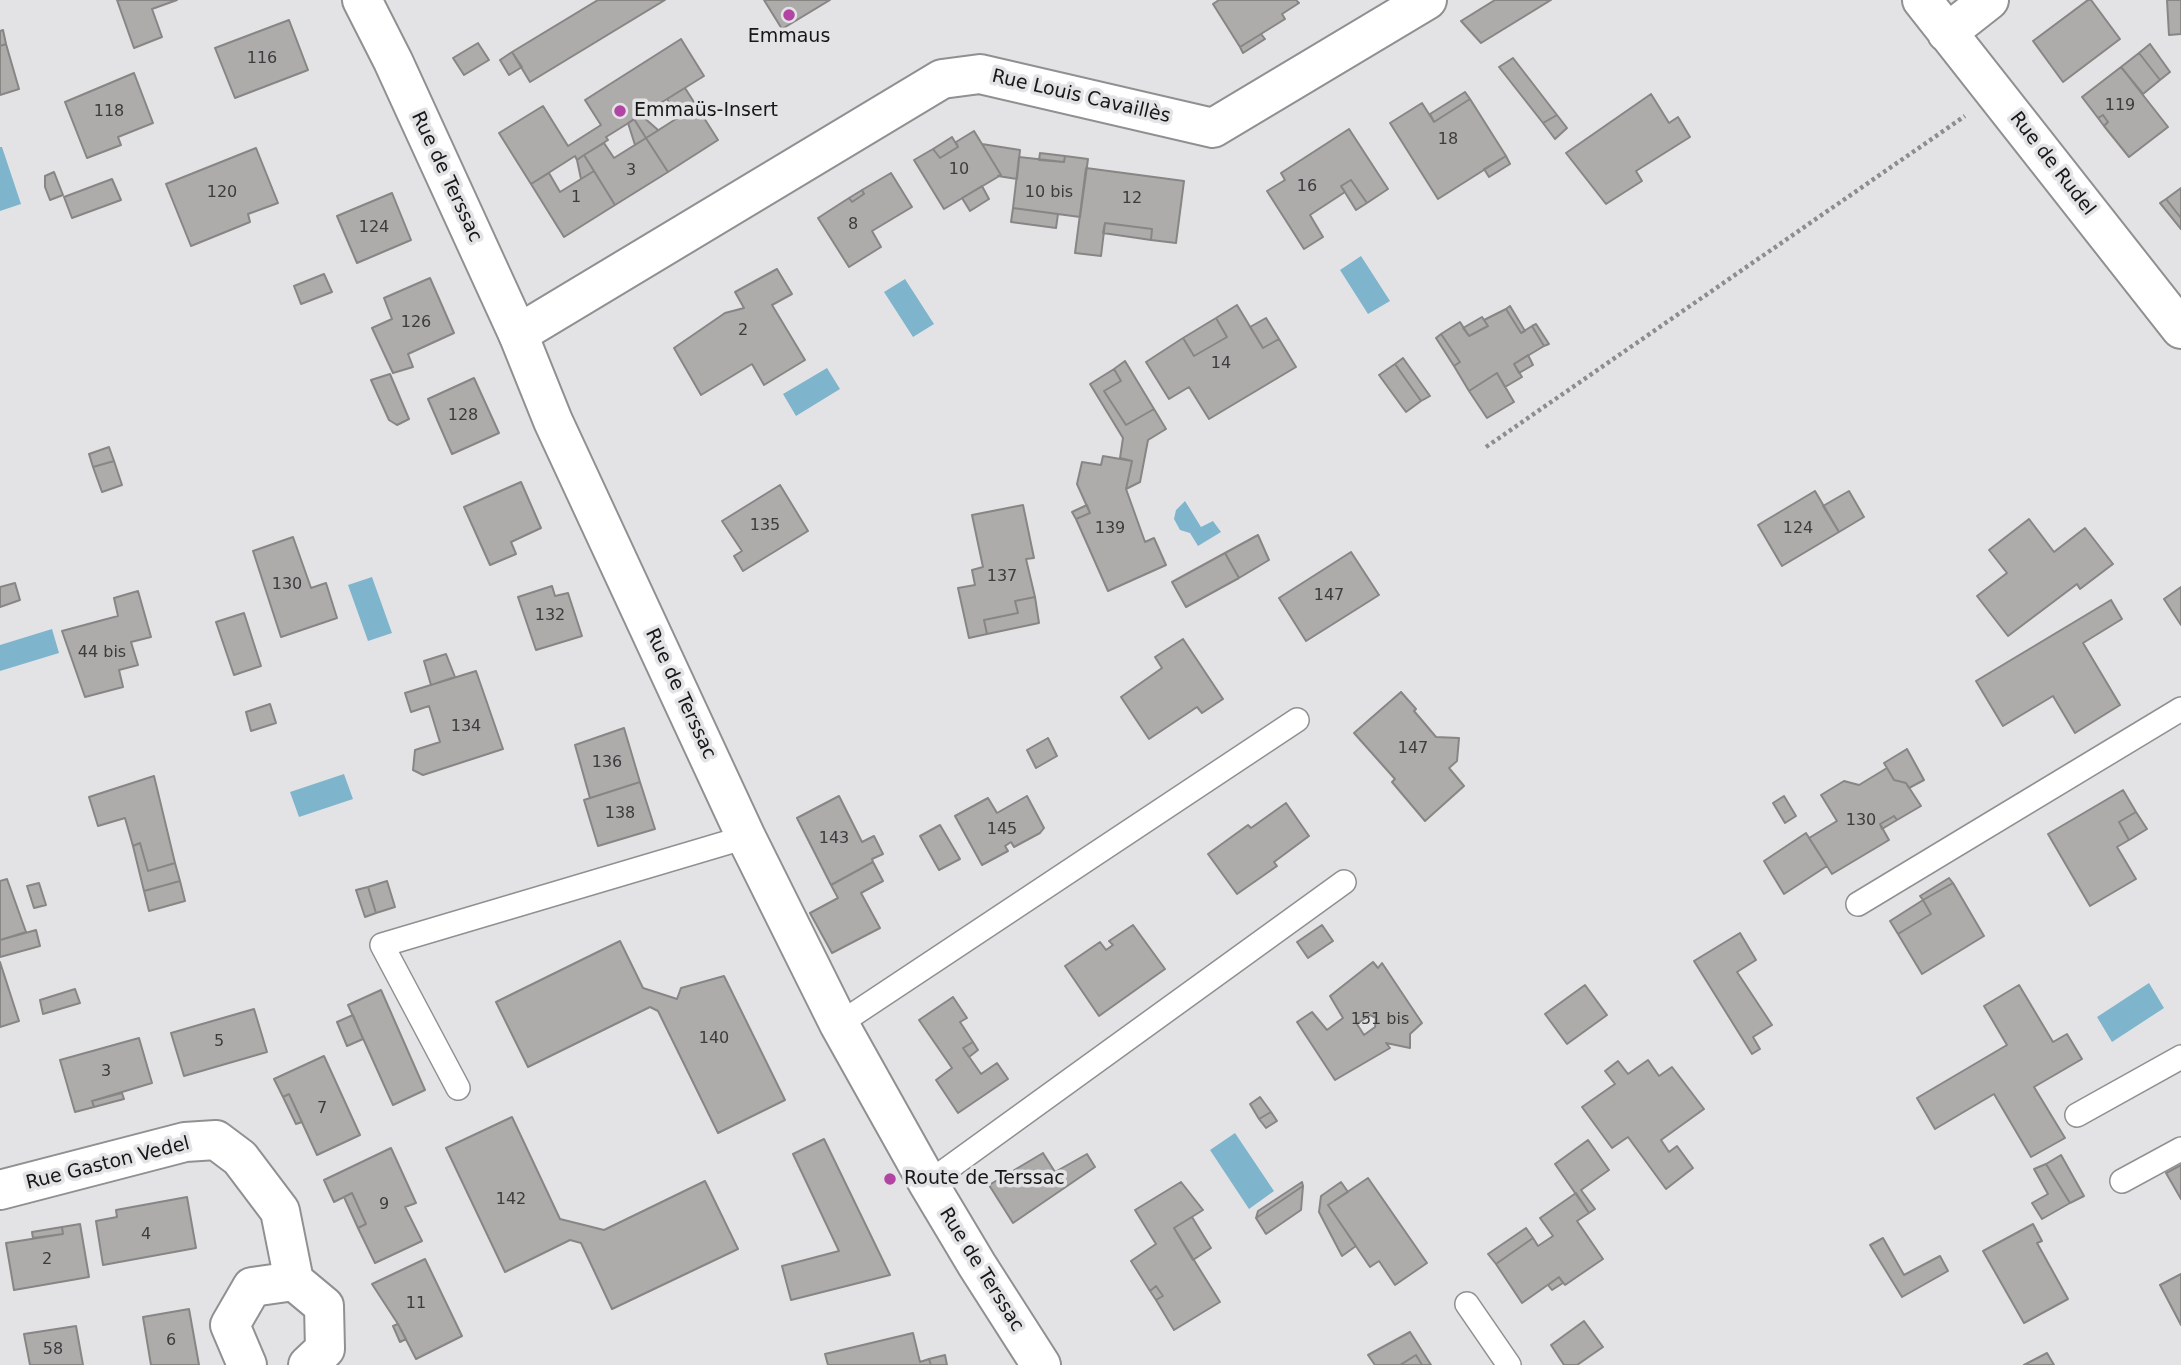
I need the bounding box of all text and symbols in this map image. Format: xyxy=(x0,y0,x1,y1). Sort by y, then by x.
marker: Emmaus xyxy=(781,7,797,23)
place label: Emmaus xyxy=(748,26,830,48)
house number: 116 xyxy=(247,49,277,69)
street label: Rue Louis Cavaillès xyxy=(990,65,1172,129)
house number: 119 xyxy=(2105,96,2135,116)
place label: Emmaüs-Insert xyxy=(634,100,778,122)
house number: 118 xyxy=(94,102,124,122)
marker: Emmaüs-Insert xyxy=(612,103,628,119)
street label: Rue de Terssac xyxy=(406,108,486,246)
street label: Rue de Rudel xyxy=(2004,108,2100,220)
house number: 18 xyxy=(1438,130,1458,150)
house number: 10 xyxy=(949,160,969,180)
house number: 3 xyxy=(626,161,636,181)
house number: 16 xyxy=(1297,177,1317,197)
house number: 120 xyxy=(207,183,237,203)
house number: 10 bis xyxy=(1025,183,1073,203)
house number: 1 xyxy=(571,188,581,208)
house number: 12 xyxy=(1122,189,1142,209)
house number: 8 xyxy=(848,215,858,235)
house number: 124 xyxy=(359,218,389,238)
house number: 126 xyxy=(401,313,431,333)
house number: 2 xyxy=(738,321,748,341)
house number: 14 xyxy=(1211,354,1231,374)
house number: 128 xyxy=(448,406,478,426)
house number: 135 xyxy=(750,516,780,536)
house number: 139 xyxy=(1095,519,1125,539)
house number: 124 xyxy=(1783,519,1813,539)
house number: 137 xyxy=(987,567,1017,587)
house number: 130 xyxy=(272,575,302,595)
house number: 147 xyxy=(1314,586,1344,606)
house number: 132 xyxy=(535,606,565,626)
street label: Rue de Terssac xyxy=(640,625,720,763)
house number: 44 bis xyxy=(78,643,126,663)
house number: 134 xyxy=(451,717,481,737)
house number: 147 xyxy=(1398,739,1428,759)
house number: 136 xyxy=(592,753,622,773)
house number: 138 xyxy=(605,804,635,824)
house number: 130 xyxy=(1846,811,1876,831)
house number: 145 xyxy=(987,820,1017,840)
house number: 143 xyxy=(819,829,849,849)
house number: 151 bis xyxy=(1351,1010,1409,1030)
house number: 140 xyxy=(699,1029,729,1049)
house number: 5 xyxy=(214,1032,224,1052)
house number: 3 xyxy=(101,1062,111,1082)
house number: 7 xyxy=(317,1099,327,1119)
street label: Rue Gaston Vedel xyxy=(24,1133,192,1195)
place label: Route de Terssac xyxy=(904,1168,1065,1190)
marker: Route de Terssac xyxy=(882,1171,898,1187)
house number: 142 xyxy=(496,1190,526,1210)
house number: 9 xyxy=(379,1195,389,1215)
street label: Rue de Terssac xyxy=(934,1204,1028,1336)
house number: 4 xyxy=(141,1225,151,1245)
house number: 2 xyxy=(42,1250,52,1270)
house number: 11 xyxy=(406,1294,426,1314)
house number: 6 xyxy=(166,1331,176,1351)
house number: 58 xyxy=(43,1340,63,1360)

